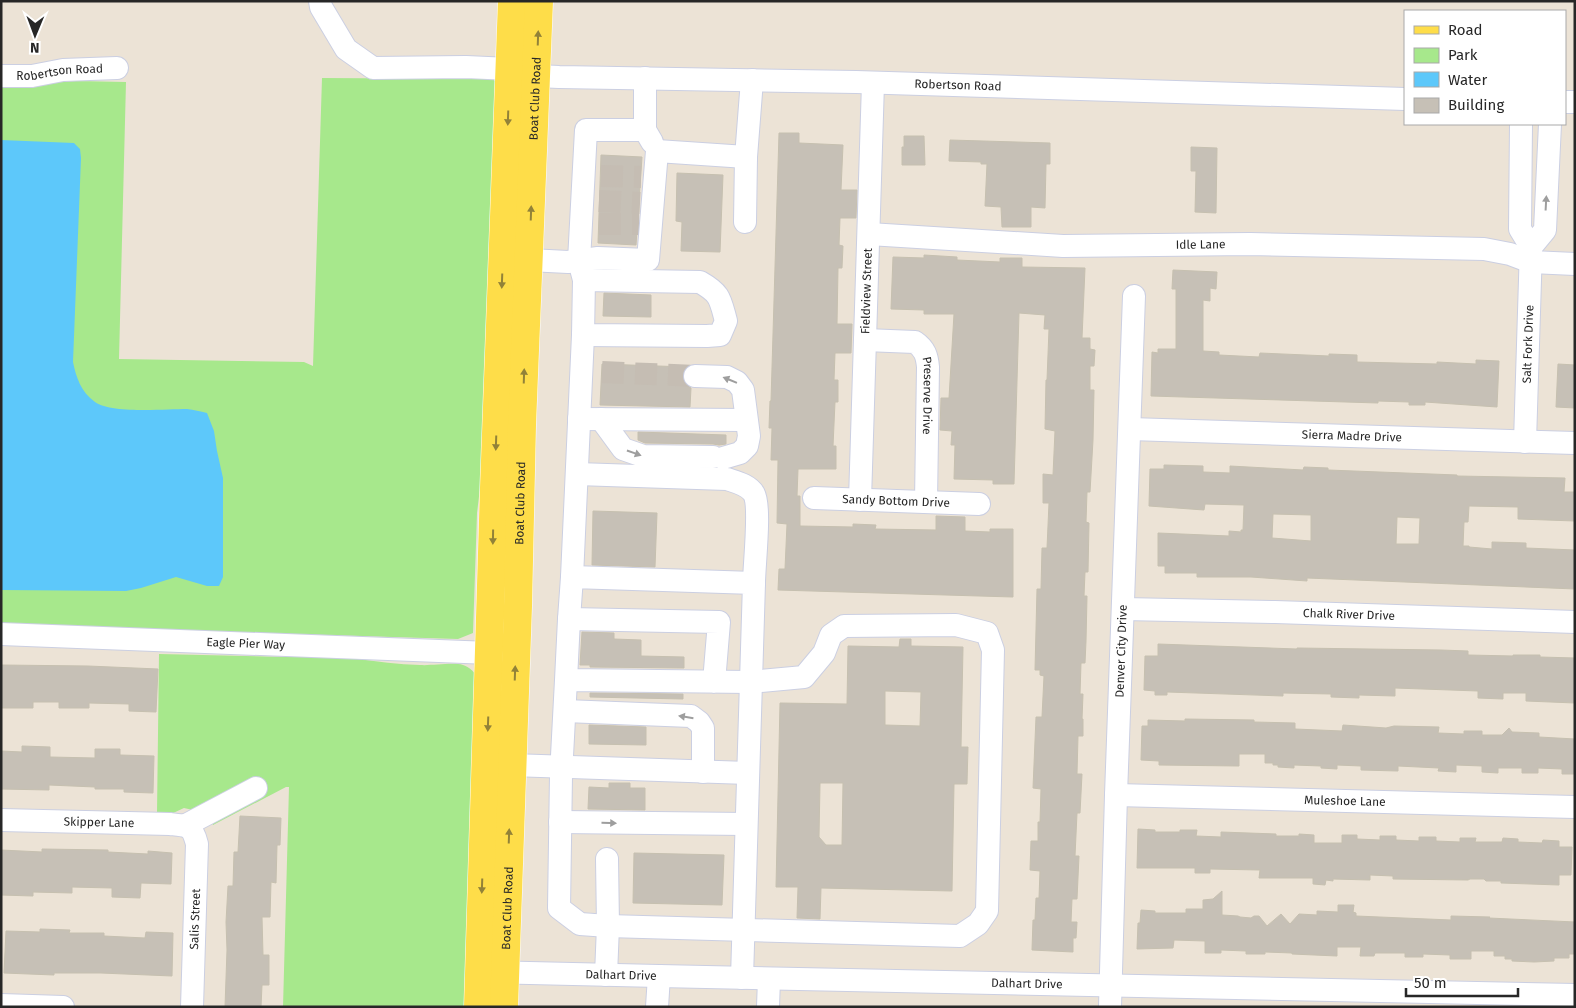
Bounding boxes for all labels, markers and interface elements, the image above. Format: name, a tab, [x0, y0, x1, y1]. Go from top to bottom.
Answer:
north arrow	[10, 10, 60, 60]
legend	[1404, 10, 1566, 125]
text: Road	[1448, 21, 1483, 39]
one-way arrow	[534, 30, 542, 46]
text: N	[30, 39, 40, 56]
text: Park	[1448, 46, 1478, 64]
street label: Boat Club Road	[526, 57, 544, 141]
street label: Robertson Road	[16, 62, 103, 83]
text: Water	[1448, 71, 1487, 89]
street label: Robertson Road	[914, 77, 1002, 94]
text: Building	[1448, 96, 1504, 114]
one-way arrow	[504, 110, 512, 126]
one-way arrow	[1543, 195, 1551, 211]
one-way arrow	[527, 205, 535, 221]
street label: Idle Lane	[1176, 237, 1226, 252]
street label: Fieldview Street	[858, 247, 875, 334]
one-way arrow	[498, 273, 506, 289]
street label: Salt Fork Drive	[1520, 304, 1536, 384]
street label: Preserve Drive	[920, 355, 935, 435]
one-way arrow	[521, 368, 529, 384]
one-way arrow	[722, 376, 737, 384]
street label: Sierra Madre Drive	[1302, 427, 1402, 445]
one-way arrow	[491, 435, 499, 451]
one-way arrow	[627, 450, 642, 457]
street label: Boat Club Road	[512, 461, 528, 545]
street label: Sandy Bottom Drive	[842, 492, 950, 510]
one-way arrow	[489, 529, 497, 545]
street label: Denver City Drive	[1113, 604, 1130, 698]
street label: Chalk River Drive	[1303, 606, 1395, 623]
street label: Eagle Pier Way	[206, 635, 286, 652]
one-way arrow	[511, 665, 519, 681]
one-way arrow	[677, 712, 693, 720]
one-way arrow	[483, 716, 491, 732]
street label: Muleshoe Lane	[1304, 793, 1386, 809]
street label: Skipper Lane	[63, 814, 134, 830]
one-way arrow	[601, 819, 617, 827]
one-way arrow	[505, 828, 513, 844]
street label: Boat Club Road	[499, 866, 516, 950]
one-way arrow	[478, 879, 486, 895]
street label: Salis Street	[187, 888, 203, 950]
scale bar	[1406, 966, 1518, 998]
street label: Dalhart Drive	[585, 967, 657, 983]
text: 50 m	[1414, 974, 1447, 992]
street label: Dalhart Drive	[991, 976, 1063, 991]

